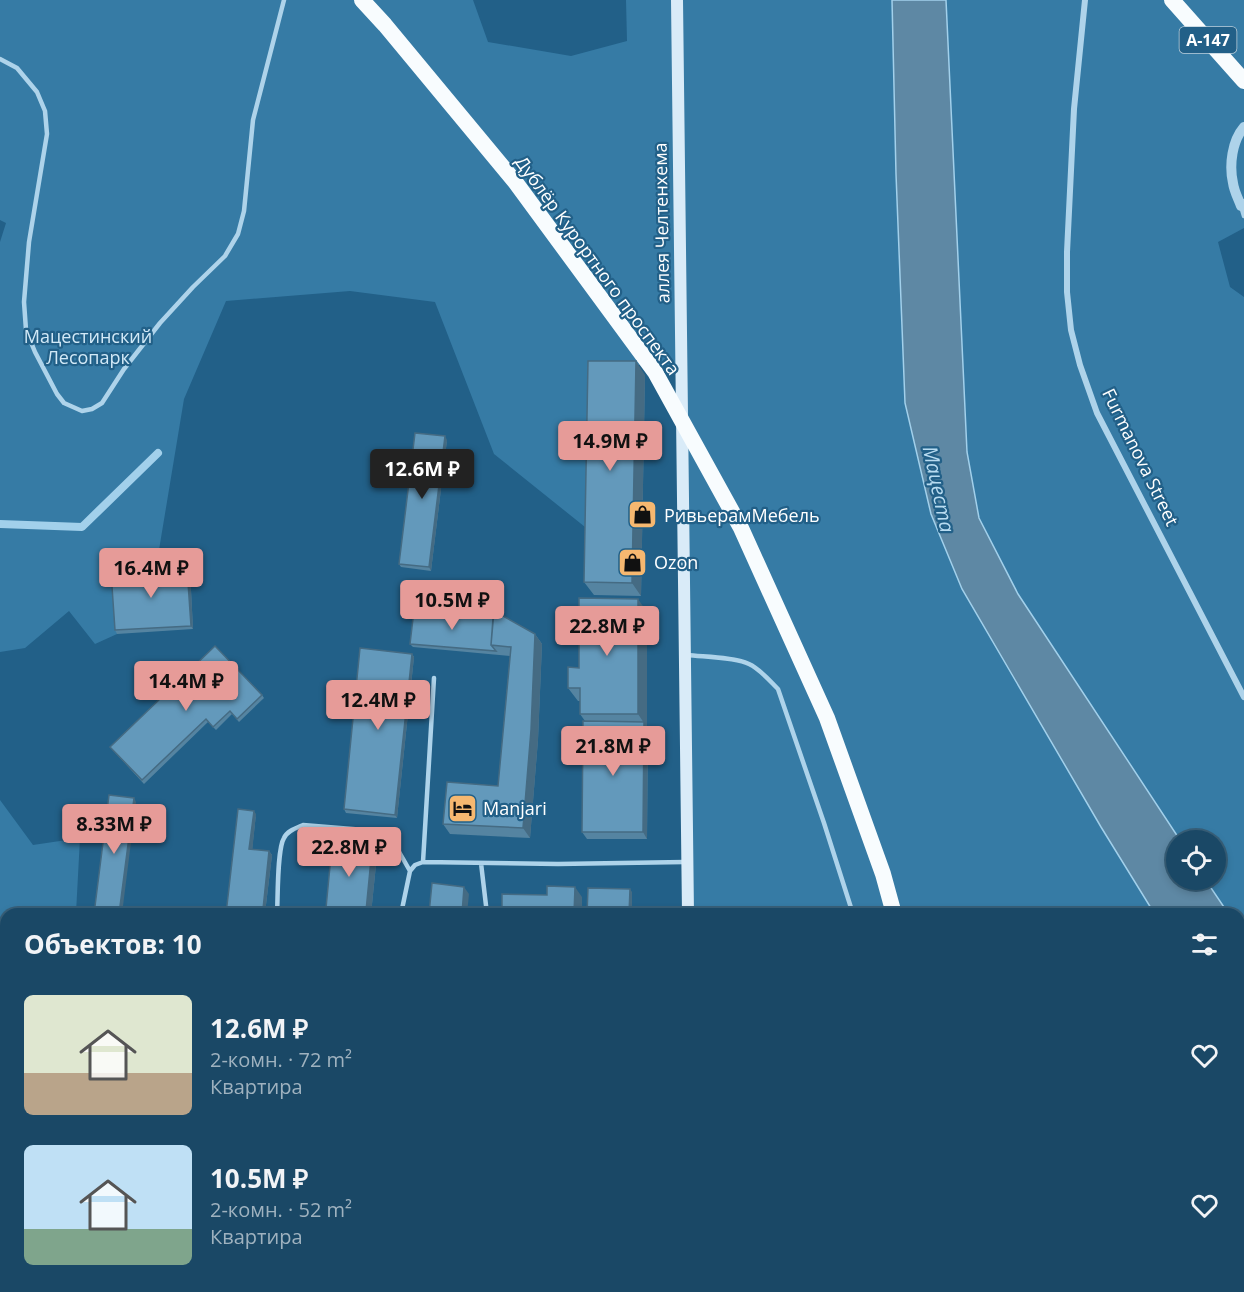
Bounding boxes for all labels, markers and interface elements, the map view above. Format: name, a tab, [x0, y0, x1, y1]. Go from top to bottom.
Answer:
road number: А-147	[1180, 27, 1236, 53]
street label: аллея Челтенхема	[648, 142, 674, 304]
street label: Дублёр Курортного проспекта	[510, 151, 686, 379]
park label: Мацестинский Лесопарк	[24, 324, 152, 369]
street label: Furmanova Street	[1097, 384, 1185, 530]
pin: 14.9M ₽	[555, 421, 665, 472]
text: 14.9M ₽	[572, 427, 648, 454]
water label: Мацеста	[917, 443, 961, 535]
pin: 12.6M ₽	[367, 449, 477, 500]
text: 12.6M ₽	[384, 455, 460, 482]
shop icon: РивьерамМебель	[627, 499, 659, 531]
place label: РивьерамМебель	[664, 503, 820, 527]
shop icon: Ozon	[617, 546, 649, 578]
pin: 16.4M ₽	[96, 548, 206, 599]
place label: Ozon	[654, 550, 698, 574]
text: 16.4M ₽	[113, 554, 189, 581]
pin: 10.5M ₽	[397, 580, 507, 631]
text: 10.5M ₽	[414, 586, 490, 613]
pin: 22.8M ₽	[552, 606, 662, 657]
text: 22.8M ₽	[569, 612, 645, 639]
pin: 14.4M ₽	[131, 661, 241, 712]
text: 14.4M ₽	[148, 667, 224, 694]
pin: 12.4M ₽	[323, 680, 433, 731]
text: 12.4M ₽	[340, 686, 416, 713]
pin: 21.8M ₽	[558, 726, 668, 777]
text: 21.8M ₽	[575, 732, 651, 759]
hotel icon: Manjari	[446, 792, 478, 824]
place label: Manjari	[483, 796, 547, 820]
pin: 8.33M ₽	[59, 804, 169, 855]
text: 8.33M ₽	[76, 810, 152, 837]
pin: 22.8M ₽	[294, 827, 404, 878]
map controls	[1166, 830, 1226, 890]
button: locate	[1166, 830, 1226, 890]
text: 22.8M ₽	[311, 833, 387, 860]
text: Объектов: 10	[24, 926, 202, 962]
icon: filters	[1188, 928, 1221, 961]
text: 12.6M ₽	[210, 1010, 308, 1046]
icon: home	[72, 1019, 144, 1091]
icon: heart	[1188, 1039, 1221, 1072]
text: 2-комн. · 72 m²	[210, 1046, 352, 1073]
text: Квартира	[210, 1073, 303, 1100]
text: 10.5M ₽	[210, 1160, 308, 1196]
icon: home	[72, 1169, 144, 1241]
icon: heart	[1188, 1189, 1221, 1222]
text: 2-комн. · 52 m²	[210, 1196, 352, 1223]
text: Квартира	[210, 1223, 303, 1250]

